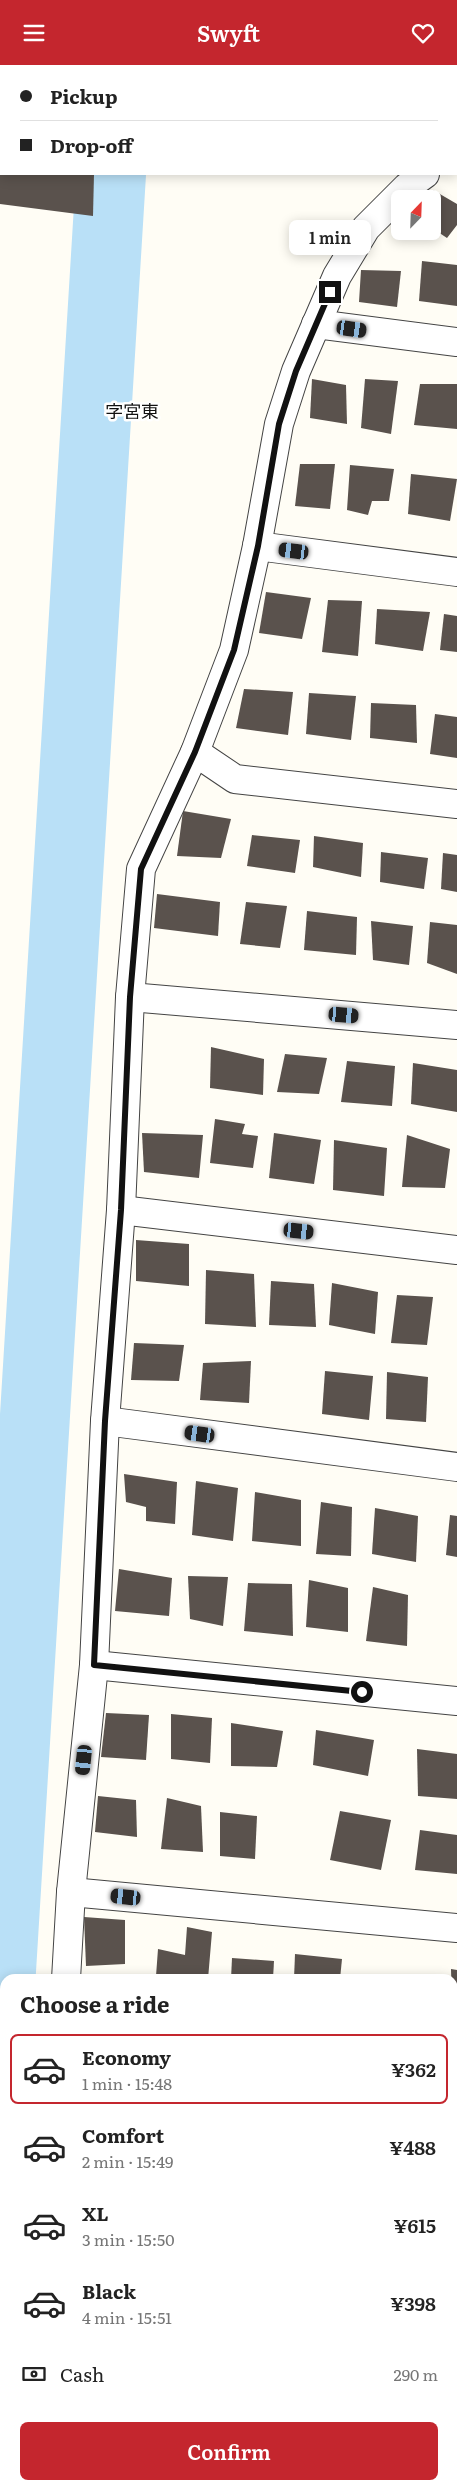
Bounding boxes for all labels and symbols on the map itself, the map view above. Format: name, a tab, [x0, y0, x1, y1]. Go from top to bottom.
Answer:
north arrow	[391, 190, 441, 240]
callout: 1 min	[289, 219, 371, 255]
route end	[319, 281, 341, 303]
car	[336, 319, 367, 339]
district label: 字宮東	[105, 397, 159, 424]
car	[278, 542, 309, 560]
car	[328, 1006, 359, 1024]
car	[283, 1222, 314, 1240]
car	[184, 1424, 215, 1444]
route start	[351, 1681, 373, 1703]
car	[74, 1744, 93, 1776]
car	[110, 1888, 141, 1906]

